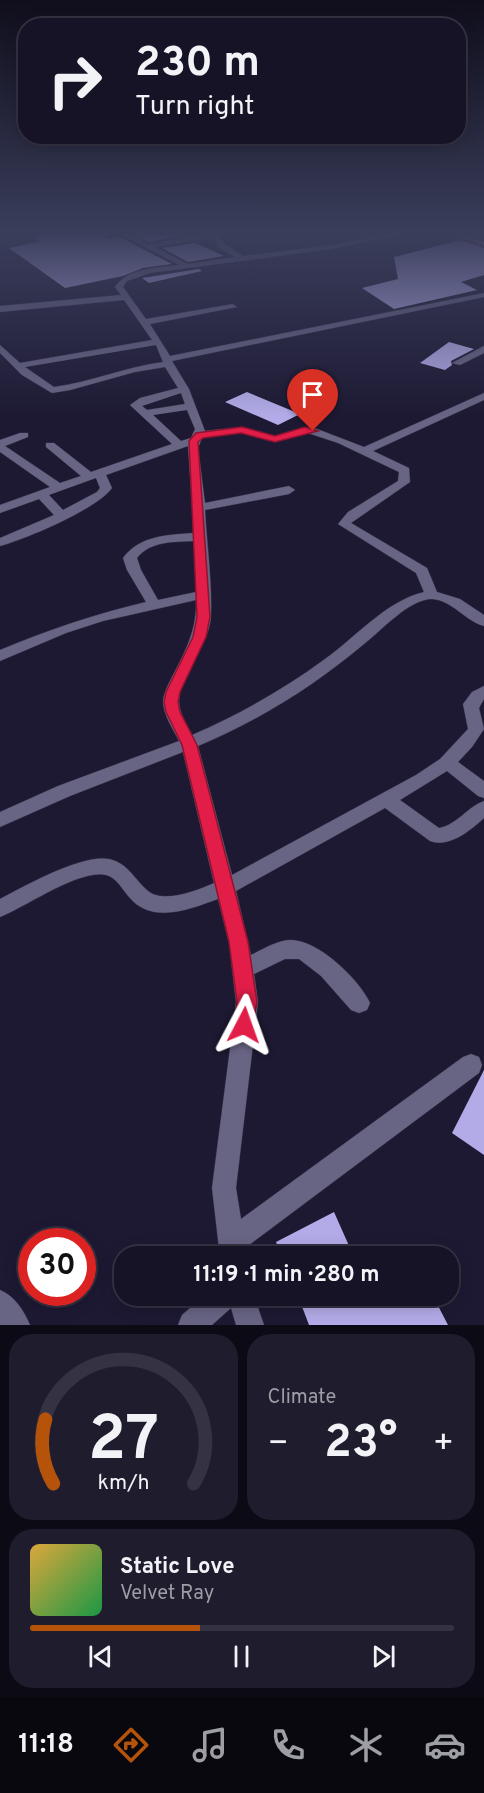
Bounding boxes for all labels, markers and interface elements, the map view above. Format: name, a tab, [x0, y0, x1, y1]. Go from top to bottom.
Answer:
text: 230 m	[135, 38, 260, 91]
icon: right	[36, 42, 114, 120]
text: Turn right	[135, 90, 254, 124]
pin	[287, 369, 338, 431]
icon: arrive	[296, 378, 329, 411]
position arrow	[212, 993, 276, 1057]
speed limit sign: 30	[18, 1228, 96, 1306]
text: 11:19 · 1 min · 280 m	[193, 1262, 380, 1289]
text: Climate	[268, 1385, 336, 1411]
text: 27	[88, 1403, 159, 1482]
text: 23°	[324, 1416, 397, 1473]
text: −	[268, 1424, 289, 1466]
text: +	[433, 1424, 454, 1466]
text: km/h	[97, 1470, 149, 1497]
text: Static Love	[120, 1554, 234, 1581]
text: Velvet Ray	[120, 1581, 214, 1607]
icon: previous	[84, 1640, 117, 1673]
icon: pause	[225, 1640, 258, 1673]
icon: next	[367, 1640, 400, 1673]
icon: directions	[110, 1724, 152, 1766]
icon: music	[189, 1724, 231, 1766]
icon: phone	[267, 1724, 309, 1766]
icon: climate	[345, 1724, 387, 1766]
icon: car	[424, 1724, 466, 1766]
text: 11:18	[18, 1728, 74, 1762]

